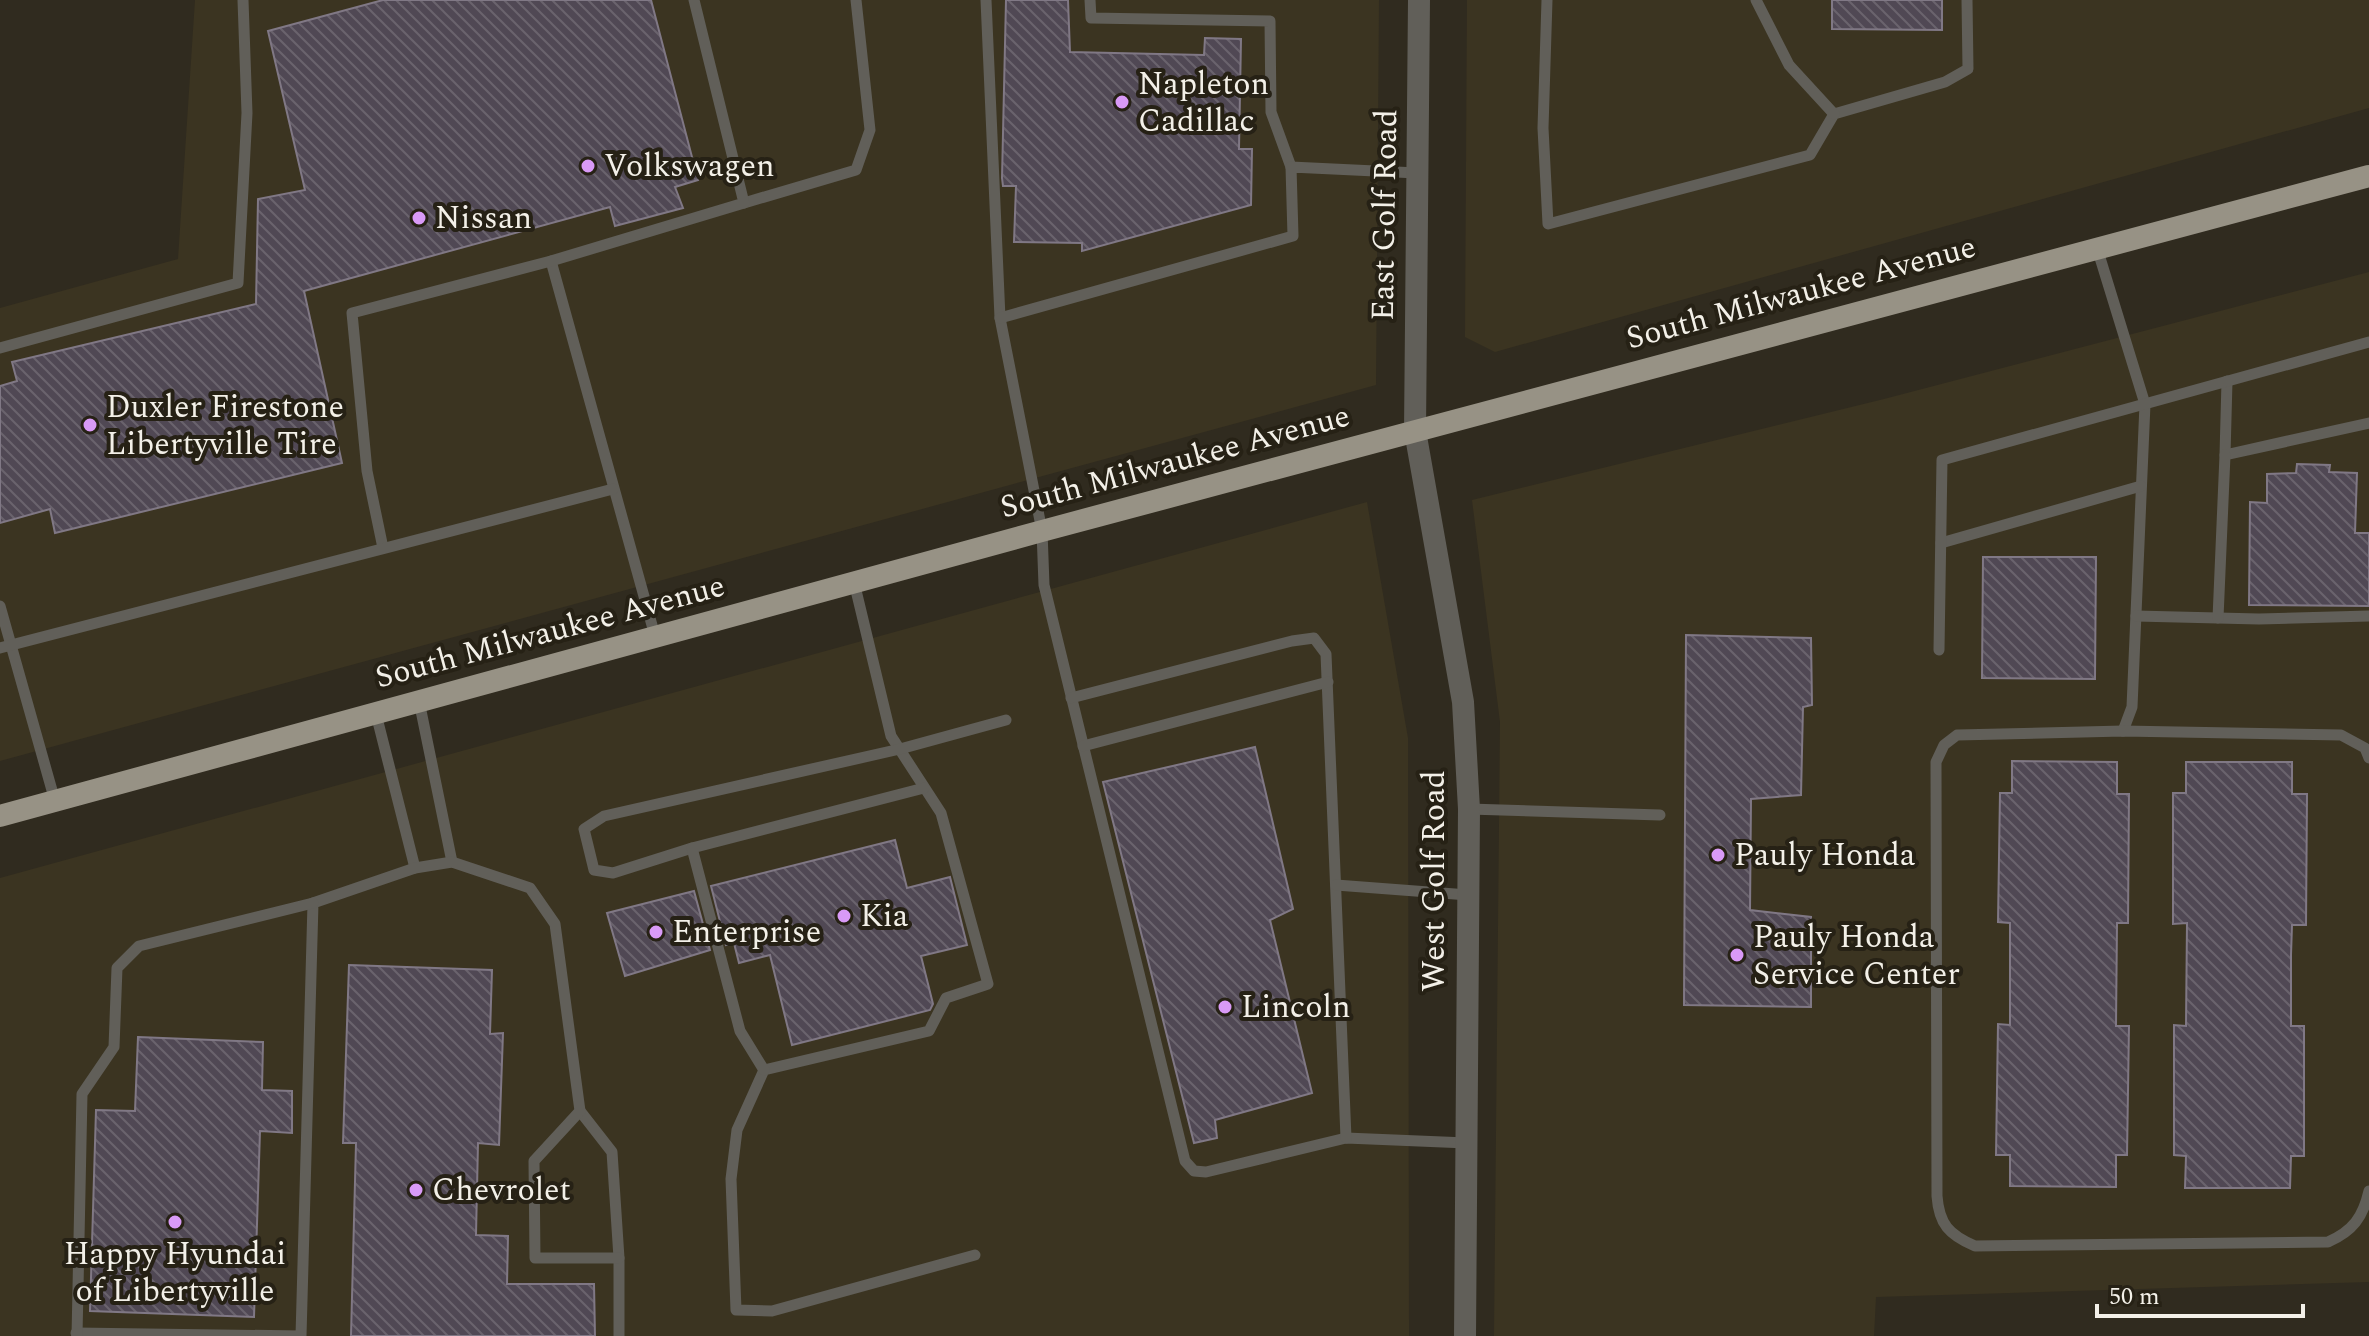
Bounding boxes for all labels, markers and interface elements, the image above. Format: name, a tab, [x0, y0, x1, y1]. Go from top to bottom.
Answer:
place label: Napleton Cadillac	[1138, 60, 1269, 146]
marker: Napleton Cadillac	[1113, 93, 1131, 111]
street label: East Golf Road	[1359, 109, 1411, 321]
place label: Volkswagen	[604, 142, 775, 191]
marker: Volkswagen	[579, 157, 597, 175]
place label: Nissan	[435, 194, 532, 243]
marker: Nissan	[410, 209, 428, 227]
street label: South Milwaukee Avenue	[1621, 223, 1981, 363]
place label: Duxler Firestone Libertyville Tire	[106, 383, 344, 469]
street label: South Milwaukee Avenue	[995, 392, 1355, 532]
marker: Duxler Firestone Libertyville Tire	[81, 416, 99, 434]
street label: South Milwaukee Avenue	[370, 562, 730, 702]
street label: West Golf Road	[1410, 770, 1459, 992]
place label: Pauly Honda	[1734, 831, 1916, 880]
marker: Pauly Honda	[1709, 846, 1727, 864]
place label: Kia	[860, 892, 909, 941]
marker: Kia	[835, 907, 853, 925]
place label: Enterprise	[672, 908, 821, 957]
place label: Pauly Honda Service Center	[1753, 913, 1960, 999]
marker: Enterprise	[647, 923, 665, 941]
marker: Pauly Honda Service Center	[1728, 946, 1746, 964]
place label: Lincoln	[1241, 983, 1351, 1032]
marker: Lincoln	[1216, 998, 1234, 1016]
place label: Chevrolet	[432, 1166, 571, 1215]
marker: Chevrolet	[407, 1181, 425, 1199]
marker: Happy Hyundai of Libertyville	[166, 1213, 184, 1231]
place label: Happy Hyundai of Libertyville	[64, 1230, 286, 1316]
scale bar	[2097, 1268, 2303, 1318]
text: 50 m	[2109, 1279, 2160, 1315]

